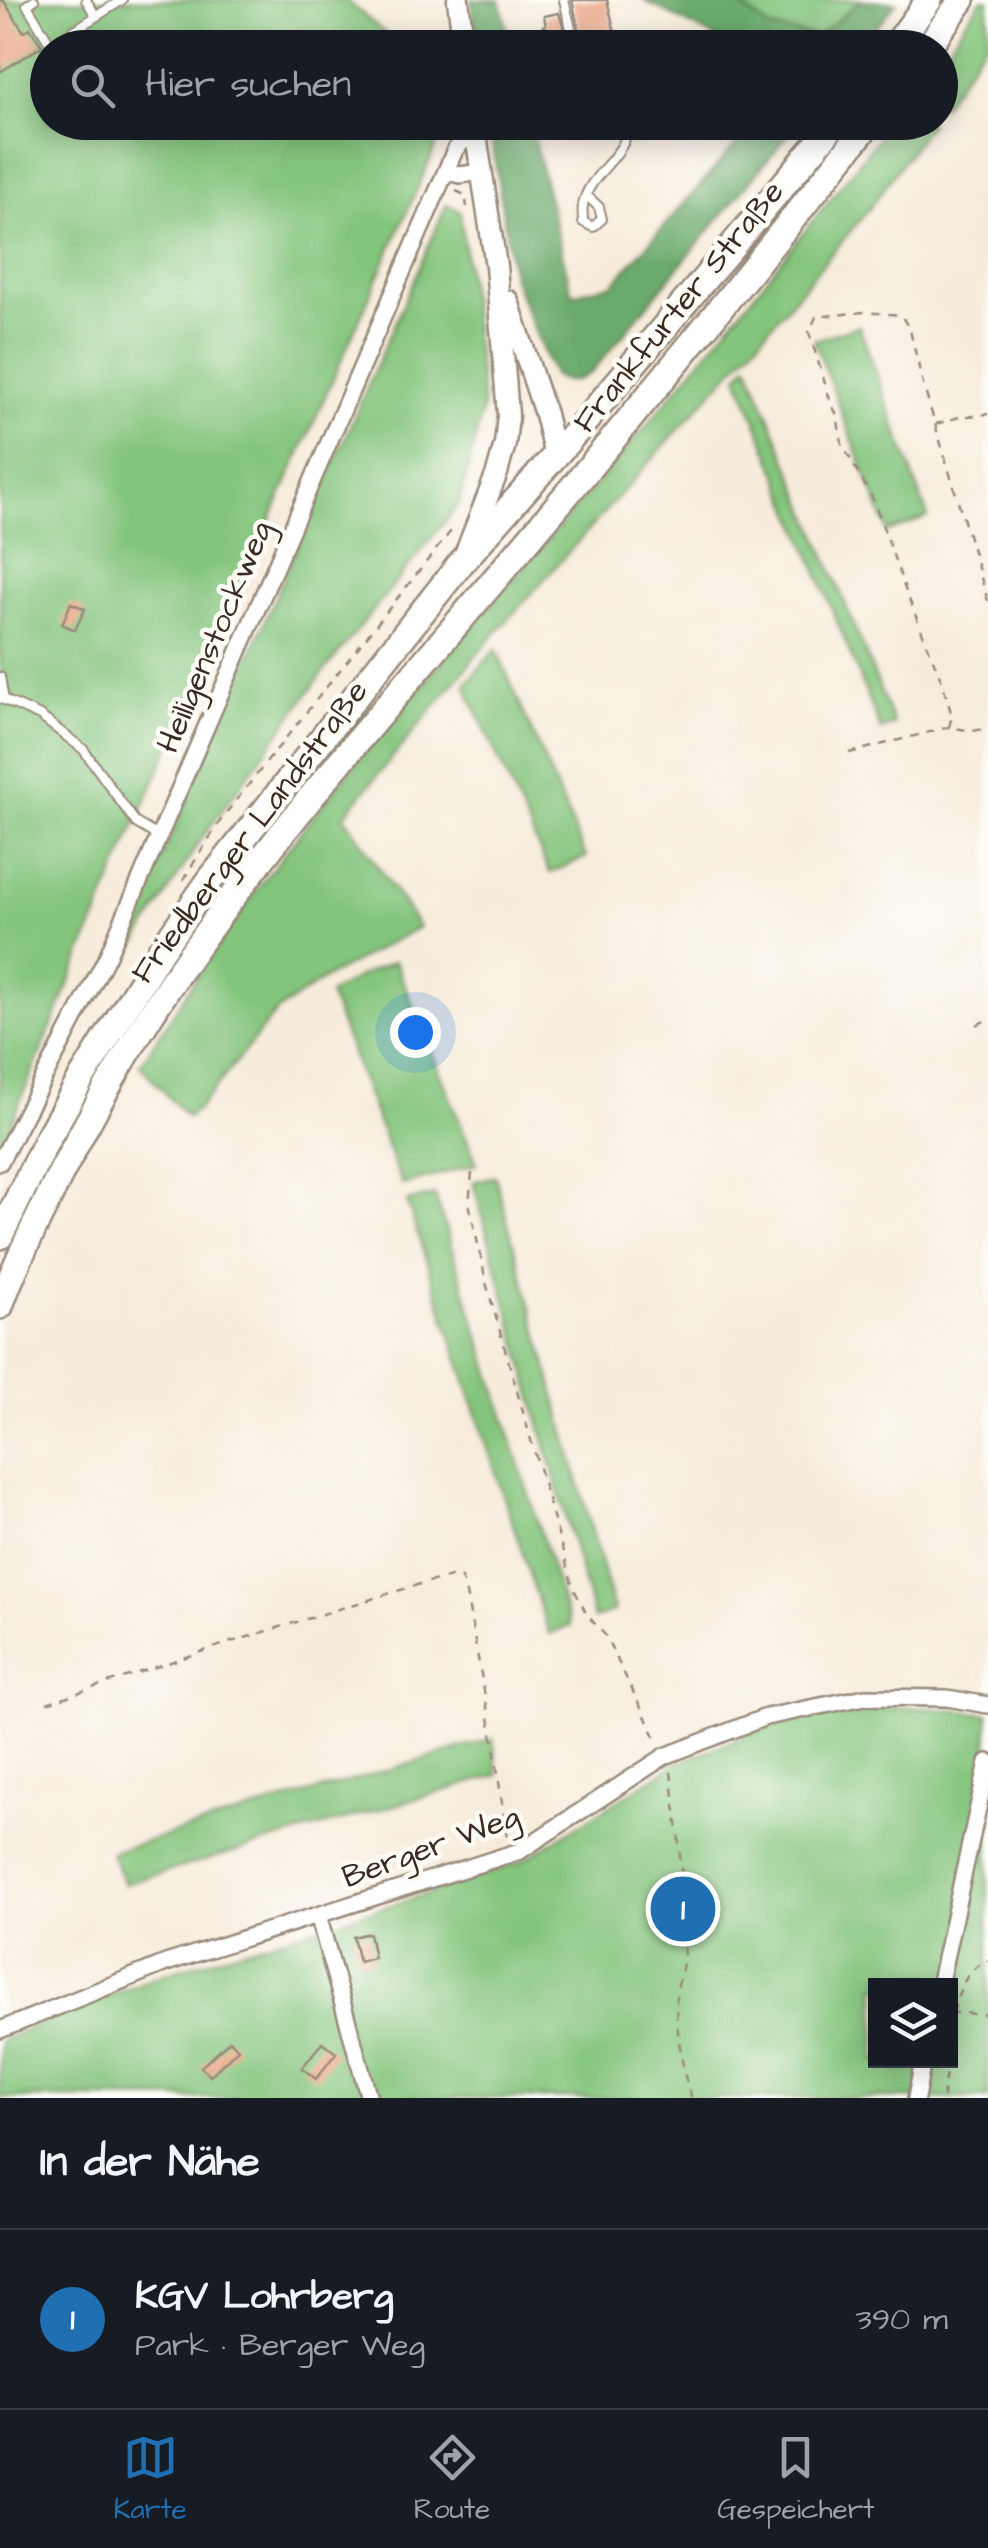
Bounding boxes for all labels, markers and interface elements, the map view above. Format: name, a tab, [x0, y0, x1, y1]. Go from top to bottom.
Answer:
search box	[30, 30, 958, 140]
icon: search	[65, 58, 120, 113]
text: Hier suchen	[145, 59, 351, 111]
street label: Frankfurter Straße	[563, 171, 795, 443]
street label: Heiligenstockweg	[146, 514, 284, 760]
street label: Friedberger Landstraße	[121, 671, 379, 993]
your location	[390, 1007, 441, 1058]
street label: Berger Weg	[336, 1794, 526, 1900]
pin: 1	[650, 1872, 716, 1946]
map controls	[868, 1978, 958, 2068]
button: layers	[868, 1978, 958, 2068]
text: In der Nähe	[40, 2134, 260, 2192]
text: KGV Lohrberg	[135, 2271, 393, 2323]
text: 1	[70, 2297, 75, 2342]
text: 390 m	[856, 2297, 948, 2342]
text: Park · Berger Weg	[135, 2323, 425, 2368]
tab: Karte	[114, 2430, 187, 2529]
tab: Route	[414, 2430, 490, 2529]
tab: Gespeichert	[717, 2430, 874, 2529]

